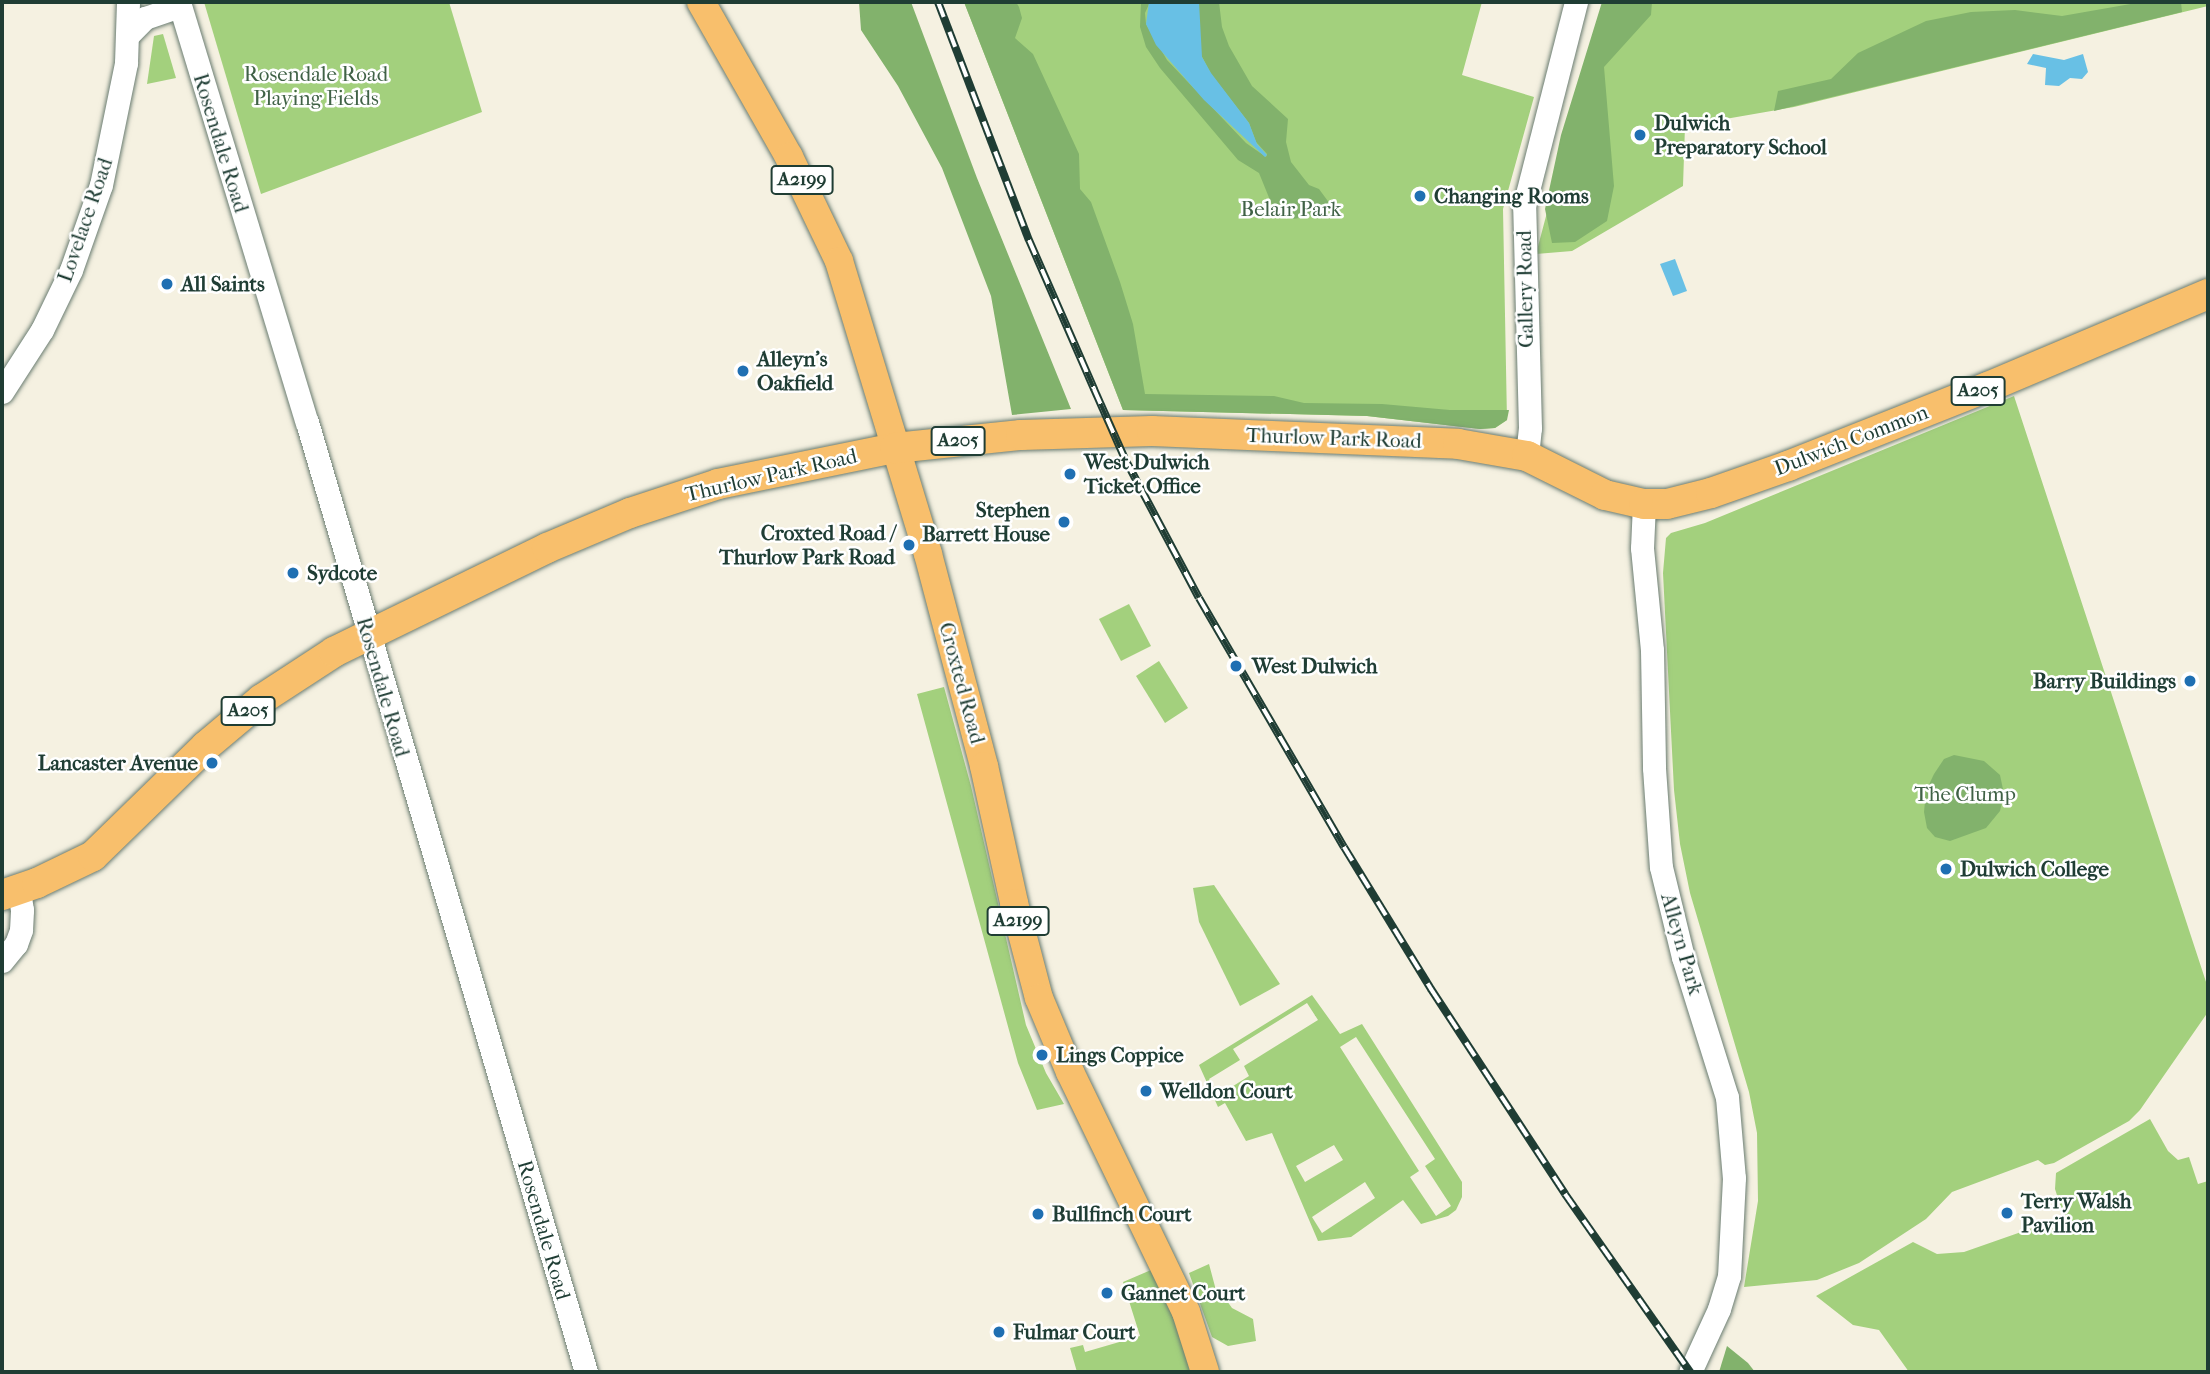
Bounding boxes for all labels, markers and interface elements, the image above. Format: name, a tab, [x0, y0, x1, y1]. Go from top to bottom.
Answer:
park label: Rosendale Road Playing Fields	[244, 61, 388, 111]
street label: Rosendale Road	[188, 70, 254, 216]
place label: Dulwich Preparatory School	[1654, 110, 1827, 160]
marker: Dulwich Preparatory School	[1632, 127, 1648, 143]
street label: Lovelace Road	[52, 155, 118, 285]
road number: A2199	[770, 164, 834, 196]
place label: Changing Rooms	[1434, 183, 1589, 209]
marker: Changing Rooms	[1412, 188, 1428, 204]
park label: Belair Park	[1241, 196, 1341, 222]
street label: Gallery Road	[1511, 230, 1539, 348]
place label: All Saints	[181, 271, 265, 297]
marker: All Saints	[159, 276, 175, 292]
place label: Alleyn's Oakfield	[757, 346, 833, 396]
marker: Alleyn's Oakfield	[735, 363, 751, 379]
road number: A205	[1950, 376, 2006, 406]
street label: Dulwich Common	[1770, 399, 1932, 481]
street label: Thurlow Park Road	[1246, 422, 1422, 454]
road number: A205	[930, 426, 986, 456]
street label: Thurlow Park Road	[683, 443, 859, 507]
place label: West Dulwich Ticket Office	[1084, 449, 1210, 499]
marker: West Dulwich Ticket Office	[1062, 466, 1078, 482]
place label: Stephen Barrett House	[922, 497, 1050, 547]
marker: Stephen Barrett House	[1056, 514, 1072, 530]
place label: Croxted Road / Thurlow Park Road	[719, 520, 895, 570]
marker: Croxted Road / Thurlow Park Road	[901, 537, 917, 553]
place label: Sydcote	[307, 560, 377, 586]
marker: Sydcote	[285, 565, 301, 581]
street label: Rosendale Road	[351, 614, 415, 760]
street label: Croxted Road	[934, 620, 990, 746]
place label: West Dulwich	[1252, 653, 1378, 679]
marker: West Dulwich	[1226, 656, 1246, 676]
place label: Barry Buildings	[2033, 668, 2176, 694]
marker: Barry Buildings	[2182, 673, 2198, 689]
road number: A205	[220, 696, 276, 726]
place label: Lancaster Avenue	[38, 750, 198, 776]
marker: Lancaster Avenue	[204, 755, 220, 771]
park label: The Clump	[1914, 781, 2016, 807]
place label: Dulwich College	[1960, 856, 2109, 882]
marker: Dulwich College	[1938, 861, 1954, 877]
street label: Alleyn Park	[1655, 890, 1709, 998]
road number: A2199	[986, 906, 1050, 937]
place label: Lings Coppice	[1056, 1042, 1184, 1068]
marker: Lings Coppice	[1034, 1047, 1050, 1063]
place label: Welldon Court	[1160, 1078, 1293, 1104]
marker: Welldon Court	[1138, 1083, 1154, 1099]
street label: Rosendale Road	[512, 1157, 576, 1303]
place label: Terry Walsh Pavilion	[2021, 1188, 2131, 1238]
place label: Bullfinch Court	[1052, 1201, 1191, 1227]
marker: Terry Walsh Pavilion	[1999, 1205, 2015, 1221]
marker: Bullfinch Court	[1030, 1206, 1046, 1222]
place label: Gannet Court	[1121, 1280, 1245, 1306]
marker: Gannet Court	[1099, 1285, 1115, 1301]
place label: Fulmar Court	[1013, 1319, 1136, 1345]
marker: Fulmar Court	[991, 1324, 1007, 1340]

